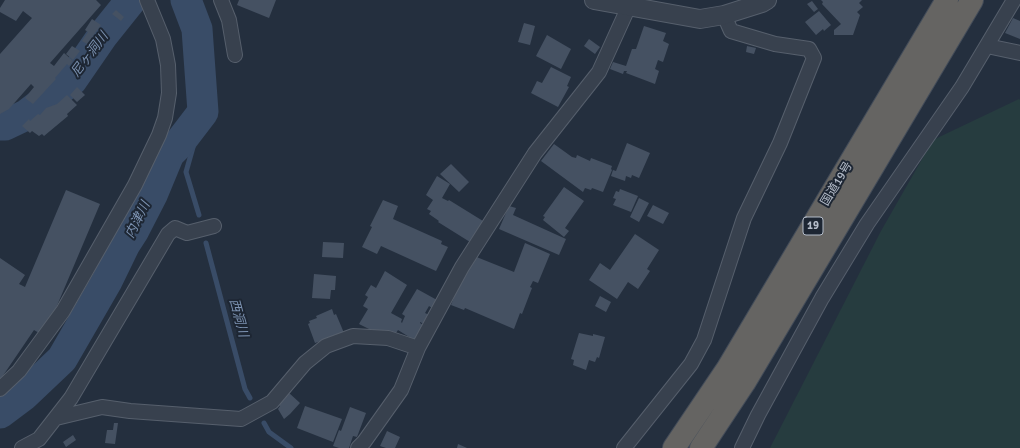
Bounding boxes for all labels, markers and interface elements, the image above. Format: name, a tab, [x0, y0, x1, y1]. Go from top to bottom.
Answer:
water label: 尼ヶ洞川	[68, 30, 112, 80]
street label: 国道19号	[818, 159, 856, 209]
water label: 内津川	[122, 199, 154, 241]
road number: 19	[803, 217, 823, 235]
water label: 西洞川	[225, 297, 251, 339]

